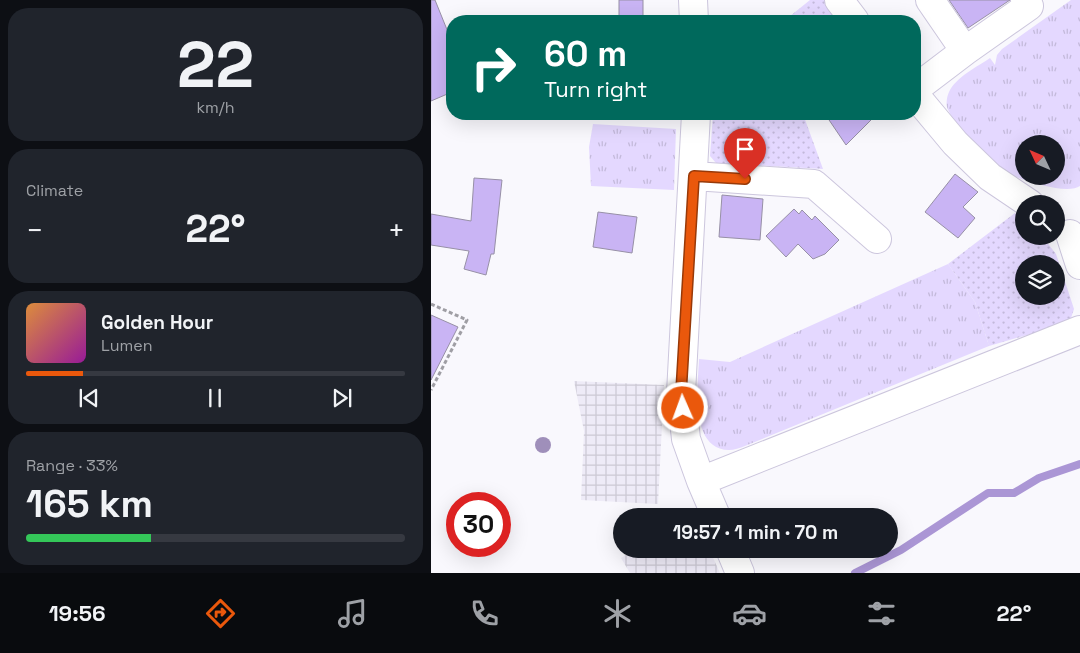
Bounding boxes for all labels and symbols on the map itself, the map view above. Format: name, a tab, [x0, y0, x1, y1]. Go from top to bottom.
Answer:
pin	[724, 128, 766, 179]
north arrow	[1015, 135, 1065, 185]
position arrow	[656, 381, 708, 433]
speed limit sign: 30	[446, 492, 511, 557]

